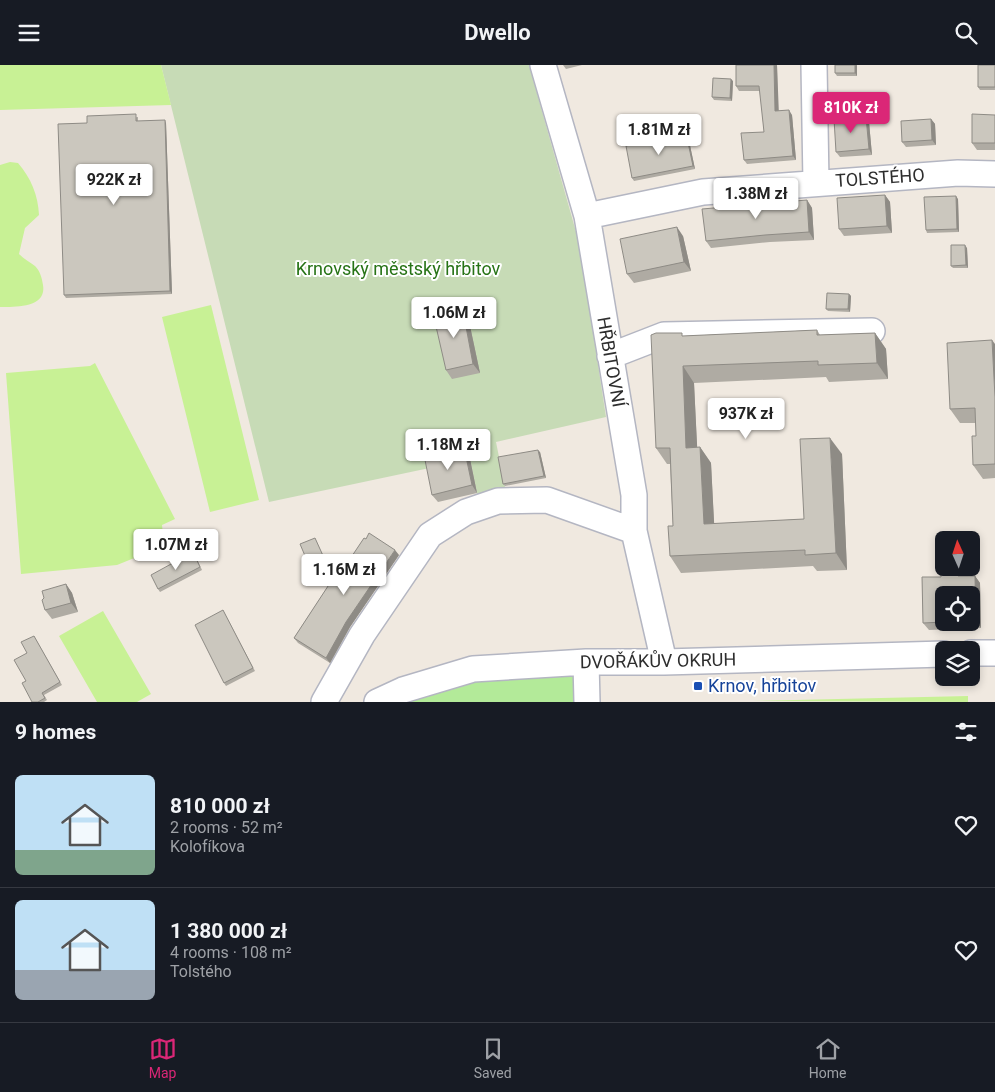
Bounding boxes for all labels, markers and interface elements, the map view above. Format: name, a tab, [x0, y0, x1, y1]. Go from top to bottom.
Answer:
icon: menu	[15, 19, 43, 47]
icon: search	[952, 19, 980, 47]
text: Dwello	[464, 20, 531, 45]
pin: 810K zł	[805, 92, 897, 134]
text: 810K zł	[824, 98, 878, 117]
pin: 1.81M zł	[607, 113, 711, 156]
text: 1.81M zł	[627, 120, 691, 139]
pin: 922K zł	[68, 163, 160, 206]
street label: TOLSTÉHO	[835, 164, 925, 191]
text: 922K zł	[87, 170, 141, 189]
pin: 1.38M zł	[704, 177, 808, 220]
text: 1.38M zł	[724, 184, 788, 203]
park label: Krnovský městský hřbitov	[296, 258, 501, 279]
pin: 1.06M zł	[402, 297, 506, 339]
text: 1.06M zł	[422, 303, 486, 322]
street label: HŘBITOVNÍ	[593, 315, 630, 410]
pin: 937K zł	[700, 397, 792, 440]
text: 937K zł	[719, 404, 773, 423]
pin: 1.18M zł	[396, 429, 500, 471]
text: 1.18M zł	[416, 435, 480, 454]
pin: 1.07M zł	[124, 529, 228, 571]
north arrow	[935, 531, 980, 576]
map controls	[935, 531, 980, 686]
text: 1.07M zł	[144, 535, 208, 554]
pin: 1.16M zł	[292, 553, 396, 596]
text: 1.16M zł	[312, 560, 376, 579]
button: locate	[935, 586, 980, 631]
button: layers	[935, 641, 980, 686]
street label: DVOŘÁKŮV OKRUH	[580, 648, 736, 672]
place label: Krnov, hřbitov	[708, 675, 817, 696]
marker: Krnov, hřbitov	[692, 680, 704, 692]
icon: filters	[952, 718, 980, 746]
text: 9 homes	[15, 720, 96, 744]
text: 810 000 zł	[170, 794, 270, 818]
icon: home	[55, 795, 115, 855]
icon: heart	[952, 811, 980, 839]
text: 2 rooms · 52 m²	[170, 818, 283, 837]
text: Kolofíkova	[170, 837, 245, 856]
text: 1 380 000 zł	[170, 919, 287, 943]
icon: home	[55, 920, 115, 980]
icon: heart	[952, 936, 980, 964]
text: 4 rooms · 108 m²	[170, 943, 292, 962]
text: Tolstého	[170, 962, 232, 981]
tab: Map	[149, 1035, 177, 1081]
tab: Saved	[474, 1035, 512, 1081]
tab: Home	[809, 1035, 846, 1081]

